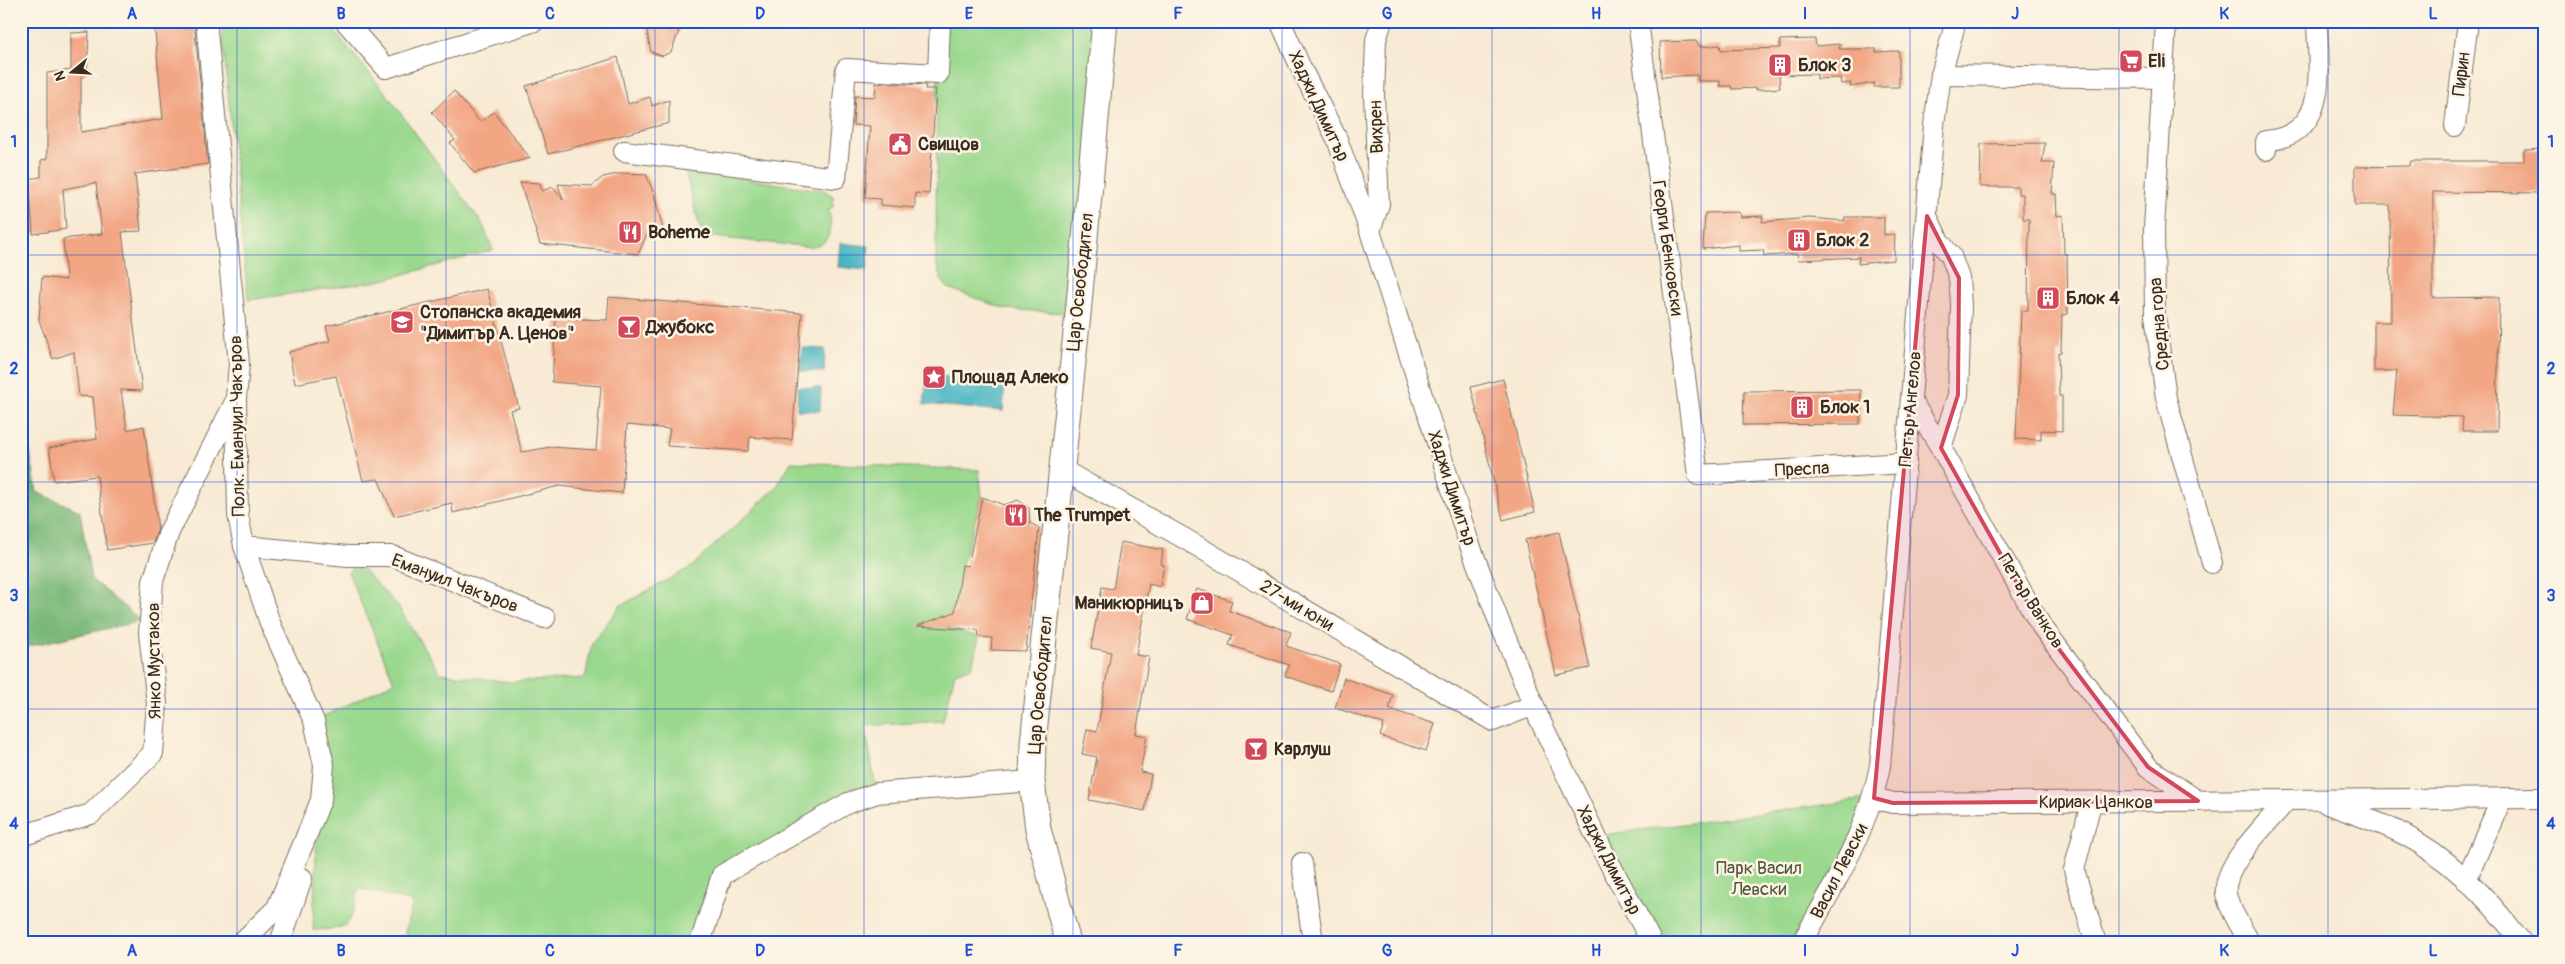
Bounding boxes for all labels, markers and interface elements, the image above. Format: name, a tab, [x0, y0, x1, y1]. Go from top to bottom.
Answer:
text: A	[127, 4, 138, 24]
text: B	[336, 4, 346, 24]
text: C	[545, 4, 555, 24]
text: D	[755, 4, 765, 24]
text: E	[965, 4, 974, 24]
text: F	[1173, 4, 1183, 24]
text: G	[1382, 4, 1393, 24]
text: H	[1591, 4, 1601, 24]
text: I	[1803, 4, 1807, 24]
text: J	[2011, 4, 2019, 24]
text: K	[2219, 4, 2229, 24]
text: L	[2428, 4, 2438, 24]
street label: Хаджи Димитър	[1283, 47, 1354, 165]
north arrow	[48, 48, 98, 98]
supermarket icon: Eli	[2118, 48, 2144, 74]
place label: Eli	[2148, 50, 2165, 73]
street label: Пирин	[2447, 51, 2476, 97]
building icon: Блок 3	[1767, 52, 1793, 78]
place label: Блок 3	[1798, 54, 1851, 77]
text: N	[51, 69, 70, 83]
street label: Вихрен	[1364, 100, 1389, 154]
public building icon: Свищов	[887, 131, 913, 157]
text: 1	[11, 132, 17, 152]
text: 1	[2548, 132, 2554, 152]
place label: Свищов	[918, 133, 979, 156]
street label: Георги Бенковски	[1647, 179, 1688, 317]
street label: Цар Освободител	[1062, 212, 1099, 352]
restaurant icon: Boheme	[617, 219, 643, 245]
place label: Boheme	[648, 221, 711, 244]
building icon: Блок 2	[1786, 227, 1812, 253]
place label: Блок 2	[1816, 229, 1869, 252]
street label: Средна гора	[2144, 277, 2175, 371]
building icon: Блок 4	[2035, 285, 2061, 311]
place label: Блок 4	[2066, 287, 2120, 310]
place label: Стопанска академия "Димитър А. Ценов"	[420, 301, 581, 345]
school or university icon: Стопанска академия "Димитър А. Ценов"	[389, 309, 415, 335]
bar icon: Джубокс	[616, 314, 642, 340]
place label: Джубокс	[645, 316, 714, 339]
street label: Полк. Емануил Чакъров	[224, 335, 251, 517]
street label: Петър Ангелов	[1894, 350, 1927, 468]
text: 2	[10, 359, 19, 379]
text: 2	[2547, 359, 2556, 379]
place icon: Площад Алеко	[921, 364, 947, 390]
place label: Площад Алеко	[952, 366, 1069, 389]
building icon: Блок 1	[1789, 394, 1815, 420]
place label: Блок 1	[1820, 396, 1870, 419]
street label: Хаджи Димитър	[1422, 428, 1481, 549]
street label: Преспа	[1774, 457, 1830, 482]
restaurant icon: The Trumpet	[1003, 502, 1029, 528]
place label: The Trumpet	[1033, 504, 1131, 527]
street label: Емануил Чакъров	[388, 549, 522, 618]
street label: Петър Ванков	[1992, 550, 2069, 653]
street label: 27-ми юни	[1256, 574, 1338, 636]
text: 3	[10, 586, 19, 606]
text: 3	[2547, 586, 2556, 606]
shop icon: Маникюрницъ	[1189, 590, 1215, 616]
place label: Маникюрницъ	[1074, 592, 1184, 615]
street label: Янко Мустаков	[142, 602, 167, 720]
street label: Цар Освободител	[1023, 615, 1058, 755]
bar icon: Карлуш	[1243, 736, 1269, 762]
place label: Карлуш	[1274, 738, 1331, 761]
street label: Кириак Цанков	[2039, 791, 2153, 814]
street label: Хаджи Димитър	[1571, 802, 1646, 919]
text: 4	[9, 814, 19, 834]
text: 4	[2546, 814, 2556, 834]
street label: Васил Левски	[1806, 820, 1873, 923]
park label: Парк Васил Левски	[1716, 857, 1802, 901]
text: A	[127, 941, 138, 961]
text: B	[336, 941, 346, 961]
text: C	[545, 941, 555, 961]
text: D	[755, 941, 765, 961]
text: E	[965, 941, 974, 961]
text: F	[1173, 941, 1183, 961]
text: G	[1382, 941, 1393, 961]
text: H	[1591, 941, 1601, 961]
text: I	[1803, 941, 1807, 961]
text: J	[2011, 941, 2019, 961]
text: K	[2219, 941, 2229, 961]
text: L	[2428, 941, 2438, 961]

